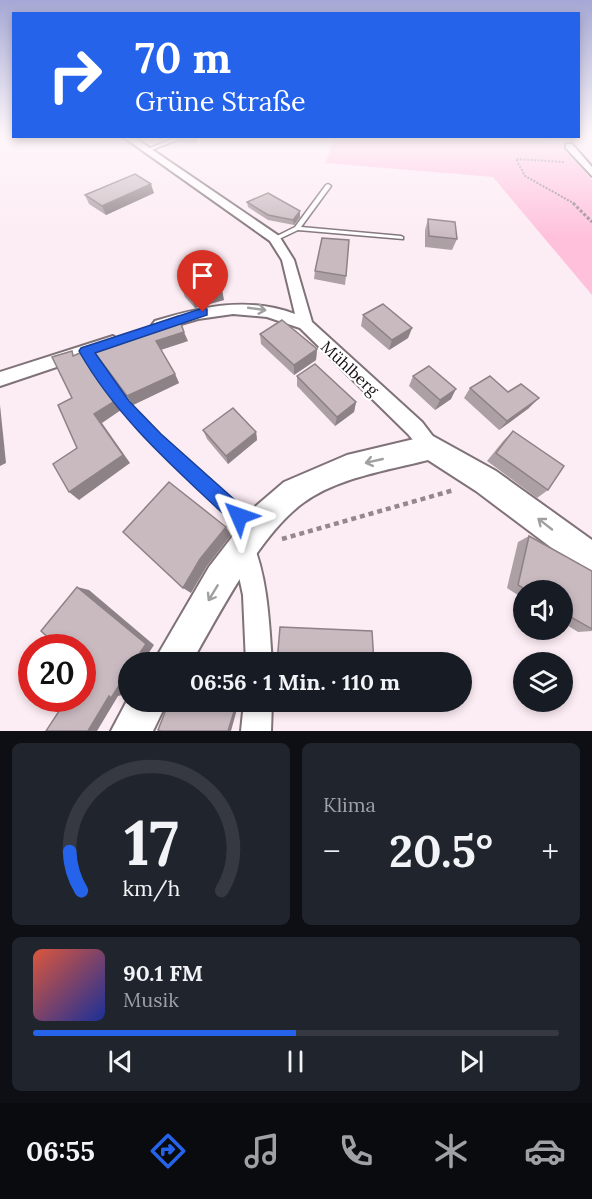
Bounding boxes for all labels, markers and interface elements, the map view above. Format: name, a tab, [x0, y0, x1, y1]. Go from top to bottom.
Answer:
text: 70 m	[135, 31, 231, 85]
icon: right	[36, 36, 114, 114]
text: Grüne Straße	[135, 84, 306, 118]
pin	[177, 250, 228, 312]
icon: arrive	[186, 259, 219, 292]
one-way arrow	[247, 304, 267, 315]
street label: Mühlberg	[317, 336, 384, 401]
one-way arrow	[365, 456, 384, 468]
position arrow	[207, 484, 271, 548]
one-way arrow	[537, 518, 553, 531]
map controls	[513, 580, 573, 712]
button: sound	[513, 580, 573, 640]
one-way arrow	[207, 584, 219, 601]
speed limit sign: 20	[18, 634, 96, 712]
button: layers	[513, 652, 573, 712]
text: 06:56 · 1 Min. · 110 m	[190, 668, 400, 696]
text: Klima	[323, 792, 376, 817]
text: 17	[124, 802, 178, 882]
text: 20.5°	[389, 822, 493, 879]
text: −	[323, 830, 341, 872]
text: +	[541, 830, 559, 872]
text: km/h	[122, 874, 180, 902]
text: 90.1 FM	[123, 959, 203, 987]
text: Musik	[123, 987, 179, 1012]
icon: previous	[104, 1045, 137, 1078]
icon: pause	[279, 1045, 312, 1078]
icon: next	[455, 1045, 488, 1078]
icon: directions	[147, 1130, 189, 1172]
icon: music	[241, 1130, 283, 1172]
icon: phone	[335, 1130, 377, 1172]
icon: climate	[430, 1130, 472, 1172]
icon: car	[524, 1130, 566, 1172]
text: 06:55	[26, 1134, 95, 1168]

